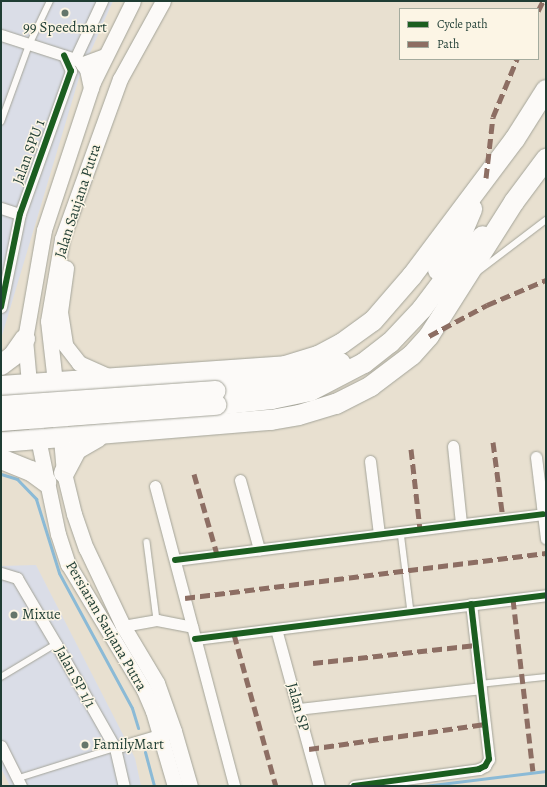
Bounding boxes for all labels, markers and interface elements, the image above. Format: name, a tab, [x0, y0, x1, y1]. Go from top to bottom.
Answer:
marker: 99 Speedmart	[60, 8, 70, 18]
legend	[399, 8, 539, 60]
text: Cycle path	[437, 16, 488, 32]
place label: 99 Speedmart	[23, 19, 107, 37]
text: Path	[437, 36, 459, 52]
street label: Jalan SPU 1	[9, 117, 49, 187]
street label: Jalan Saujana Putra	[51, 142, 105, 260]
street label: Persiaran Saujana Putra	[62, 558, 150, 694]
place label: Mixue	[22, 606, 61, 624]
marker: Mixue	[9, 610, 19, 620]
street label: Jalan SP 1/1	[51, 643, 99, 711]
street label: Jalan SP	[283, 681, 313, 733]
place label: FamilyMart	[93, 736, 164, 754]
marker: FamilyMart	[80, 740, 90, 750]

